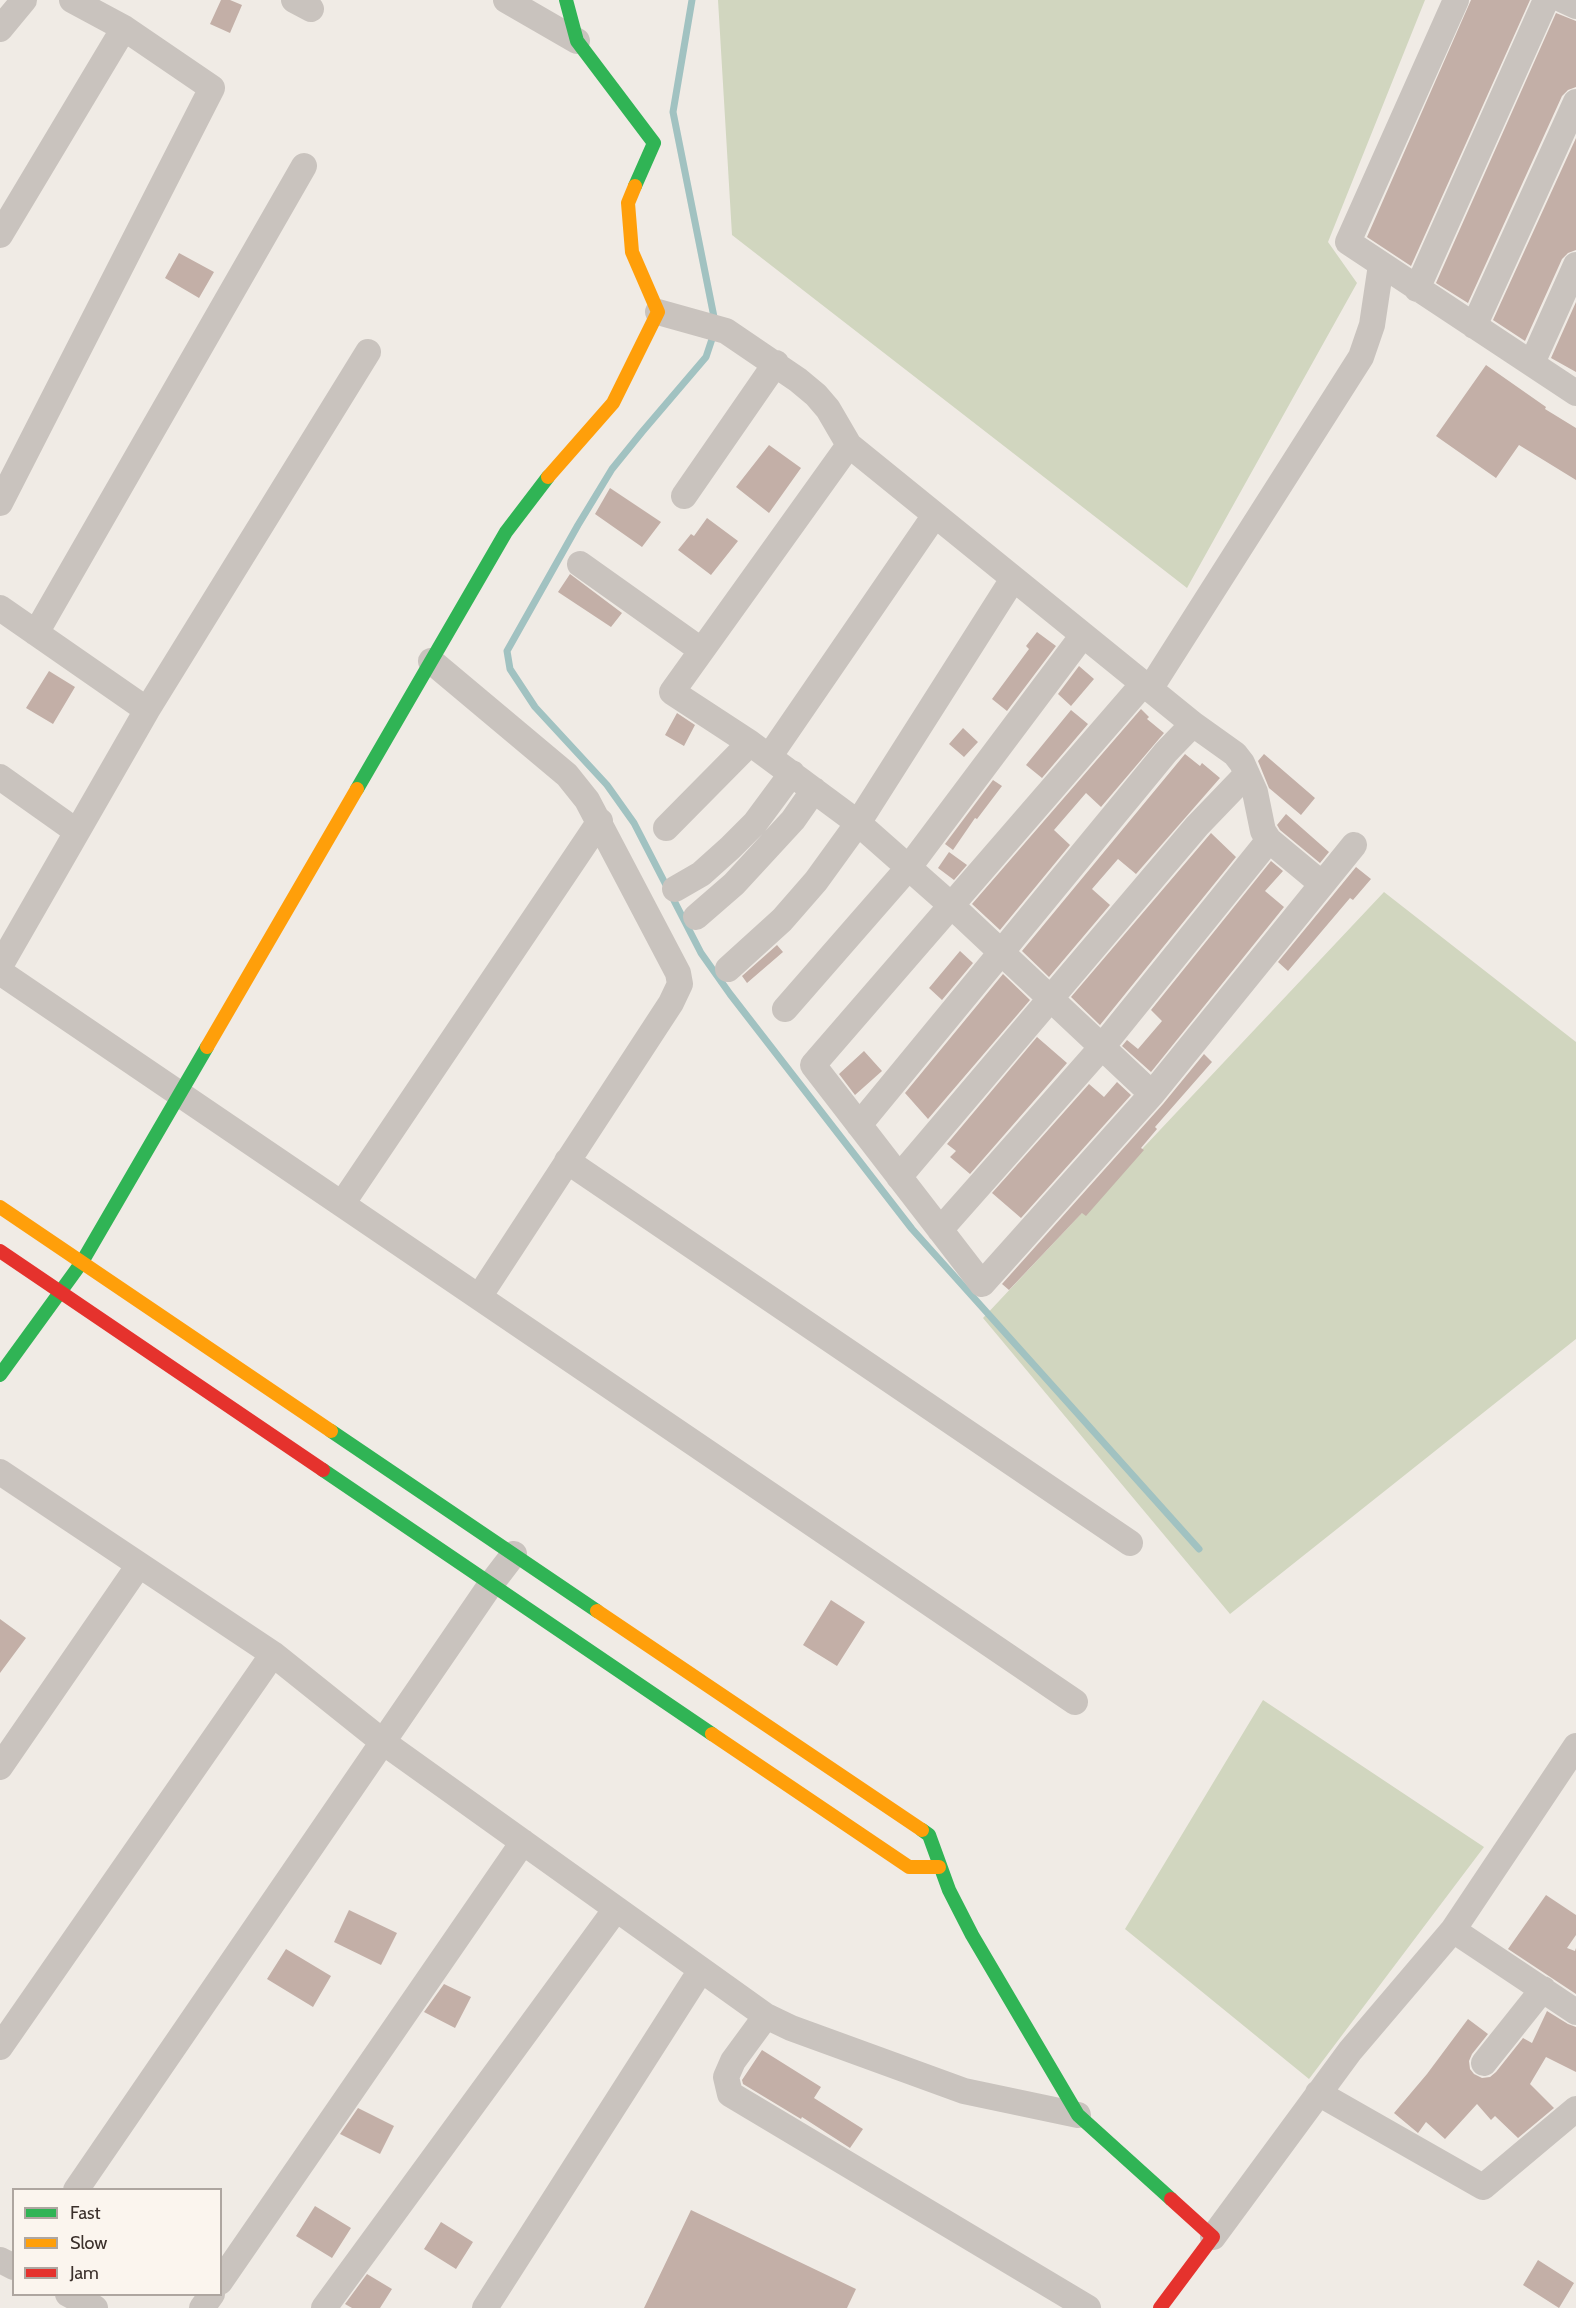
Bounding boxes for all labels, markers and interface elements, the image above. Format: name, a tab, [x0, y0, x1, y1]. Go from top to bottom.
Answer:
legend	[12, 2188, 222, 2296]
text: Fast	[70, 2202, 101, 2224]
text: Slow	[70, 2232, 107, 2254]
text: Jam	[70, 2262, 99, 2284]

